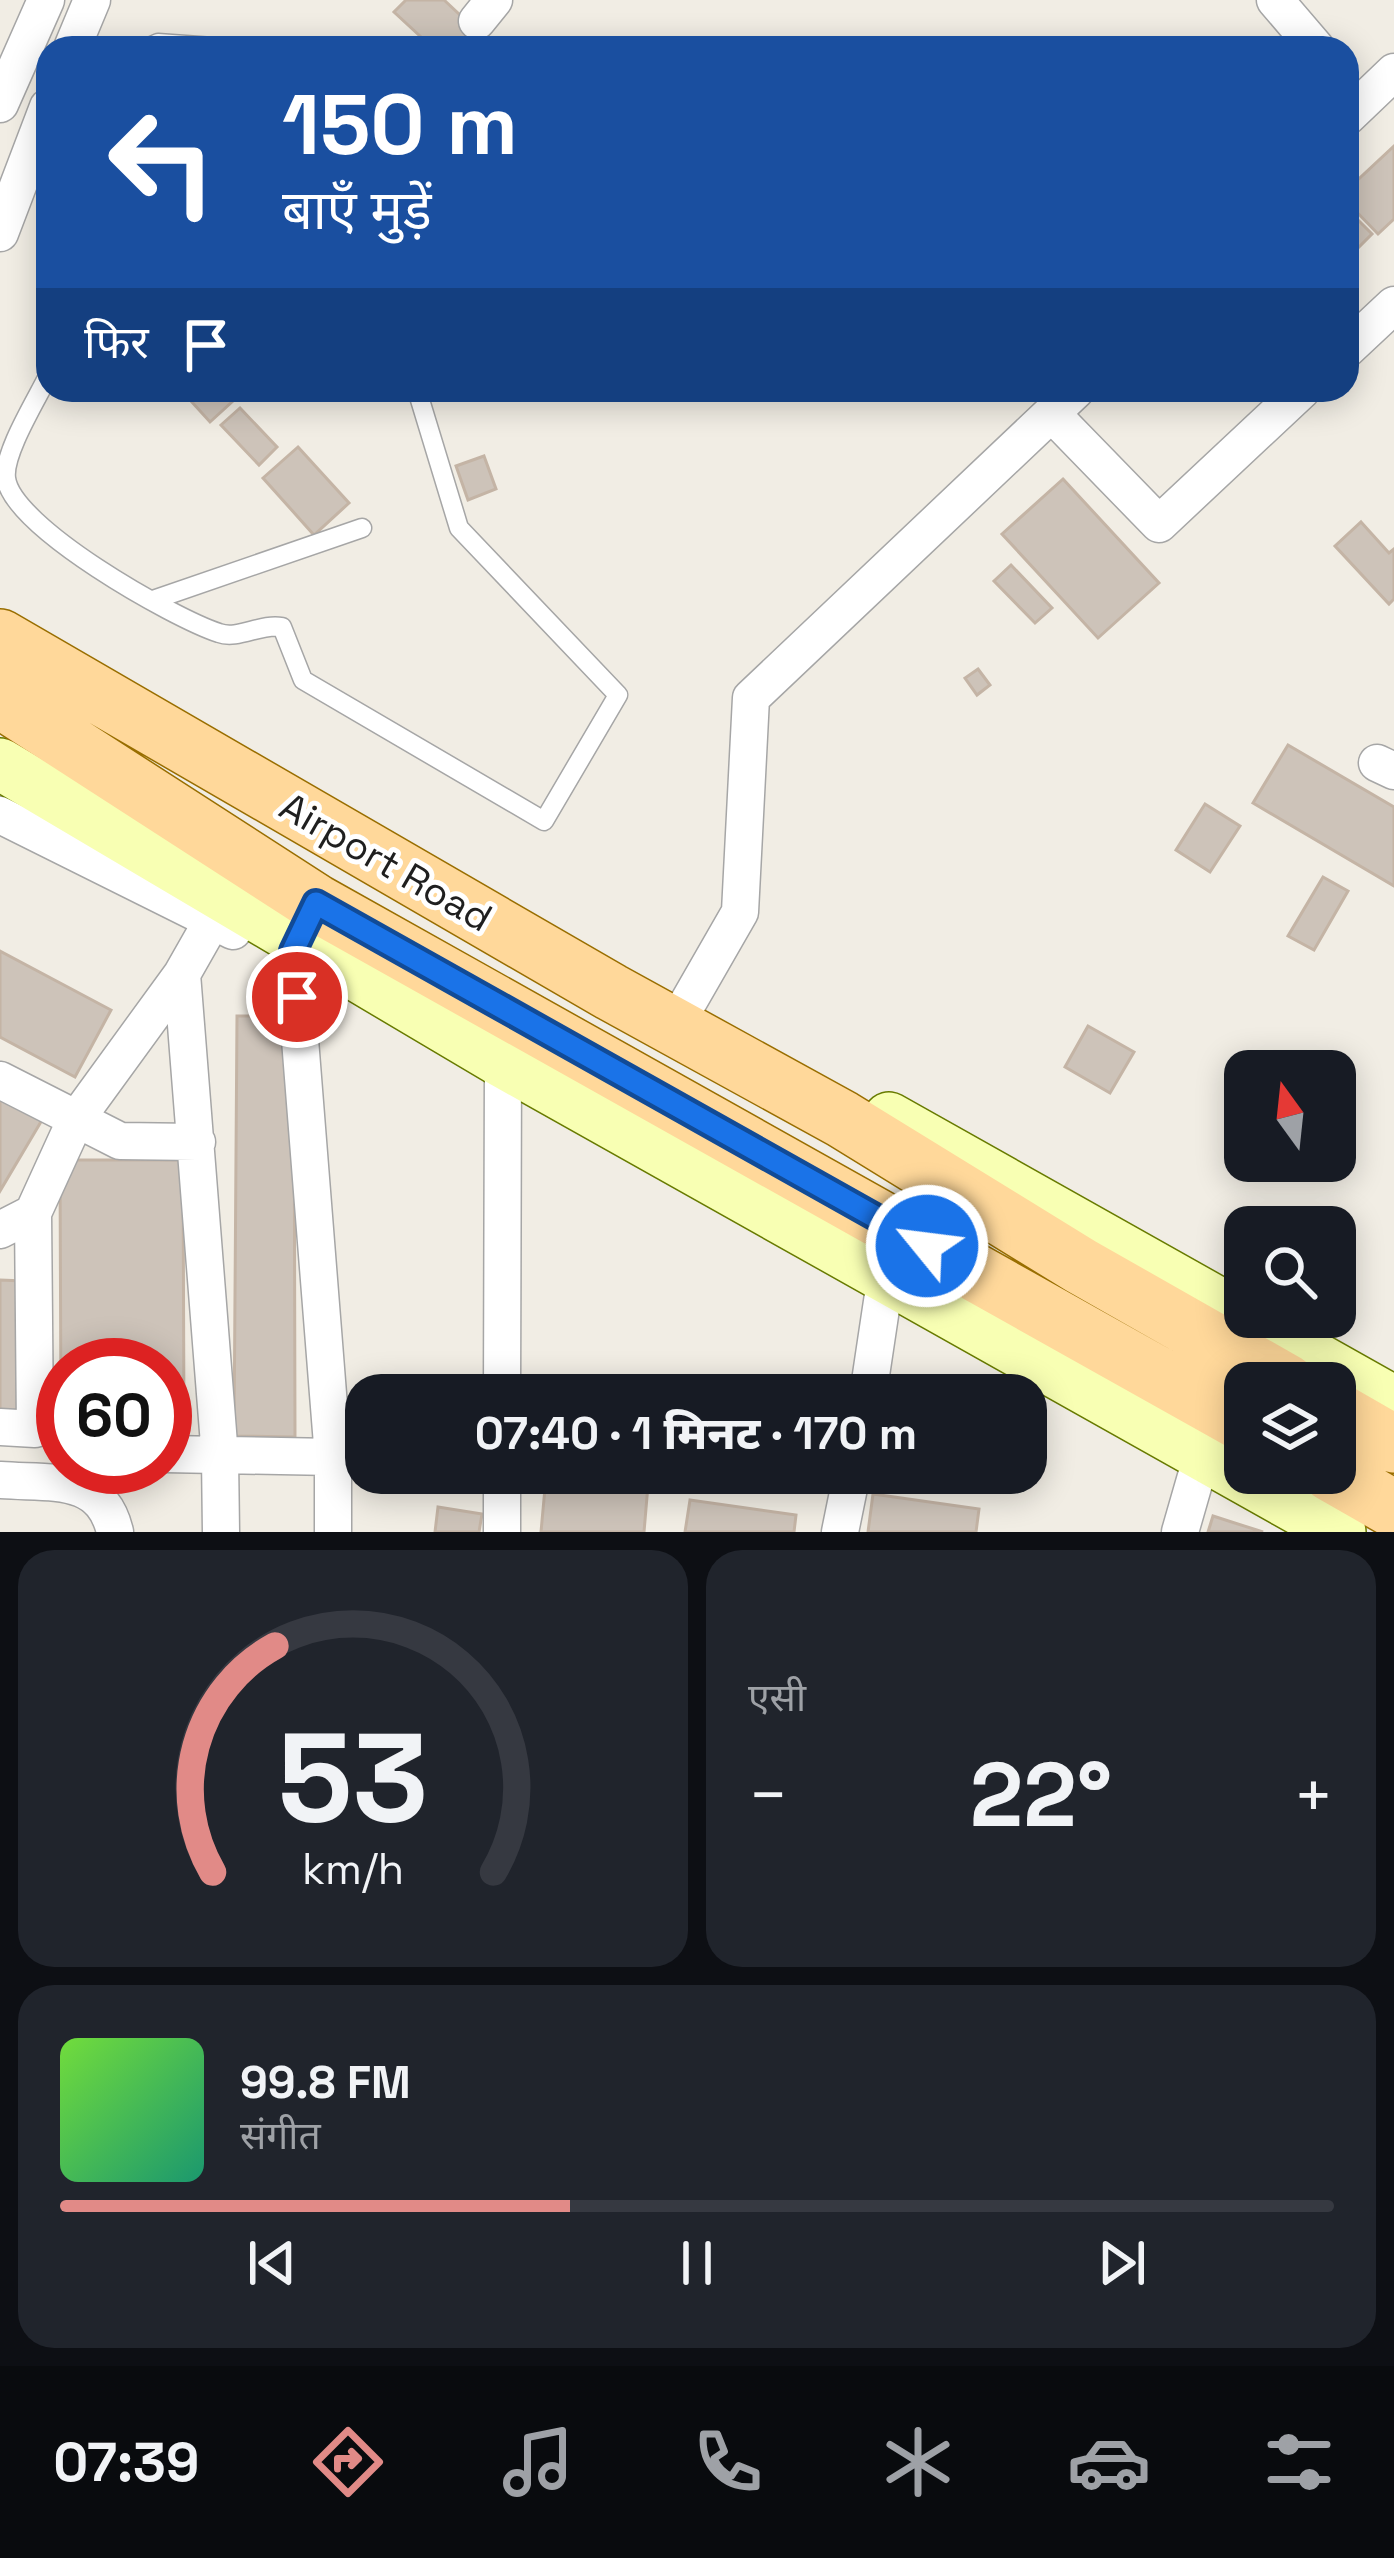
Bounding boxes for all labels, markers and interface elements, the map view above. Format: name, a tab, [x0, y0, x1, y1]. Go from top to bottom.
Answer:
text: 150 m	[282, 71, 518, 179]
icon: left	[84, 84, 240, 240]
text: बाएँ मुड़ें	[282, 176, 432, 245]
icon: arrive	[173, 312, 239, 378]
text: फिर	[84, 314, 149, 371]
street label: Airport Road	[271, 782, 501, 942]
pin	[246, 946, 348, 1048]
icon: arrive	[264, 964, 330, 1030]
north arrow	[1224, 1050, 1356, 1182]
map controls	[1224, 1050, 1356, 1494]
position arrow	[864, 1183, 990, 1309]
button: search	[1224, 1206, 1356, 1338]
speed limit sign: 60	[36, 1338, 192, 1494]
button: layers	[1224, 1362, 1356, 1494]
text: 07:40 · 1 मिनट · 170 m	[475, 1405, 917, 1462]
text: एसी	[748, 1673, 806, 1722]
text: 53	[278, 1698, 428, 1857]
text: 22°	[970, 1737, 1112, 1852]
text: −	[748, 1753, 789, 1837]
text: +	[1293, 1753, 1334, 1837]
text: km/h	[302, 1841, 404, 1896]
text: 99.8 FM	[240, 2054, 411, 2111]
text: संगीत	[240, 2111, 321, 2160]
icon: previous	[239, 2230, 305, 2296]
icon: pause	[664, 2230, 730, 2296]
icon: next	[1089, 2230, 1155, 2296]
icon: directions	[306, 2420, 390, 2504]
icon: music	[496, 2420, 580, 2504]
icon: phone	[686, 2420, 770, 2504]
icon: climate	[876, 2420, 960, 2504]
icon: car	[1067, 2420, 1151, 2504]
icon: filters	[1257, 2420, 1341, 2504]
text: 07:39	[53, 2428, 199, 2497]

